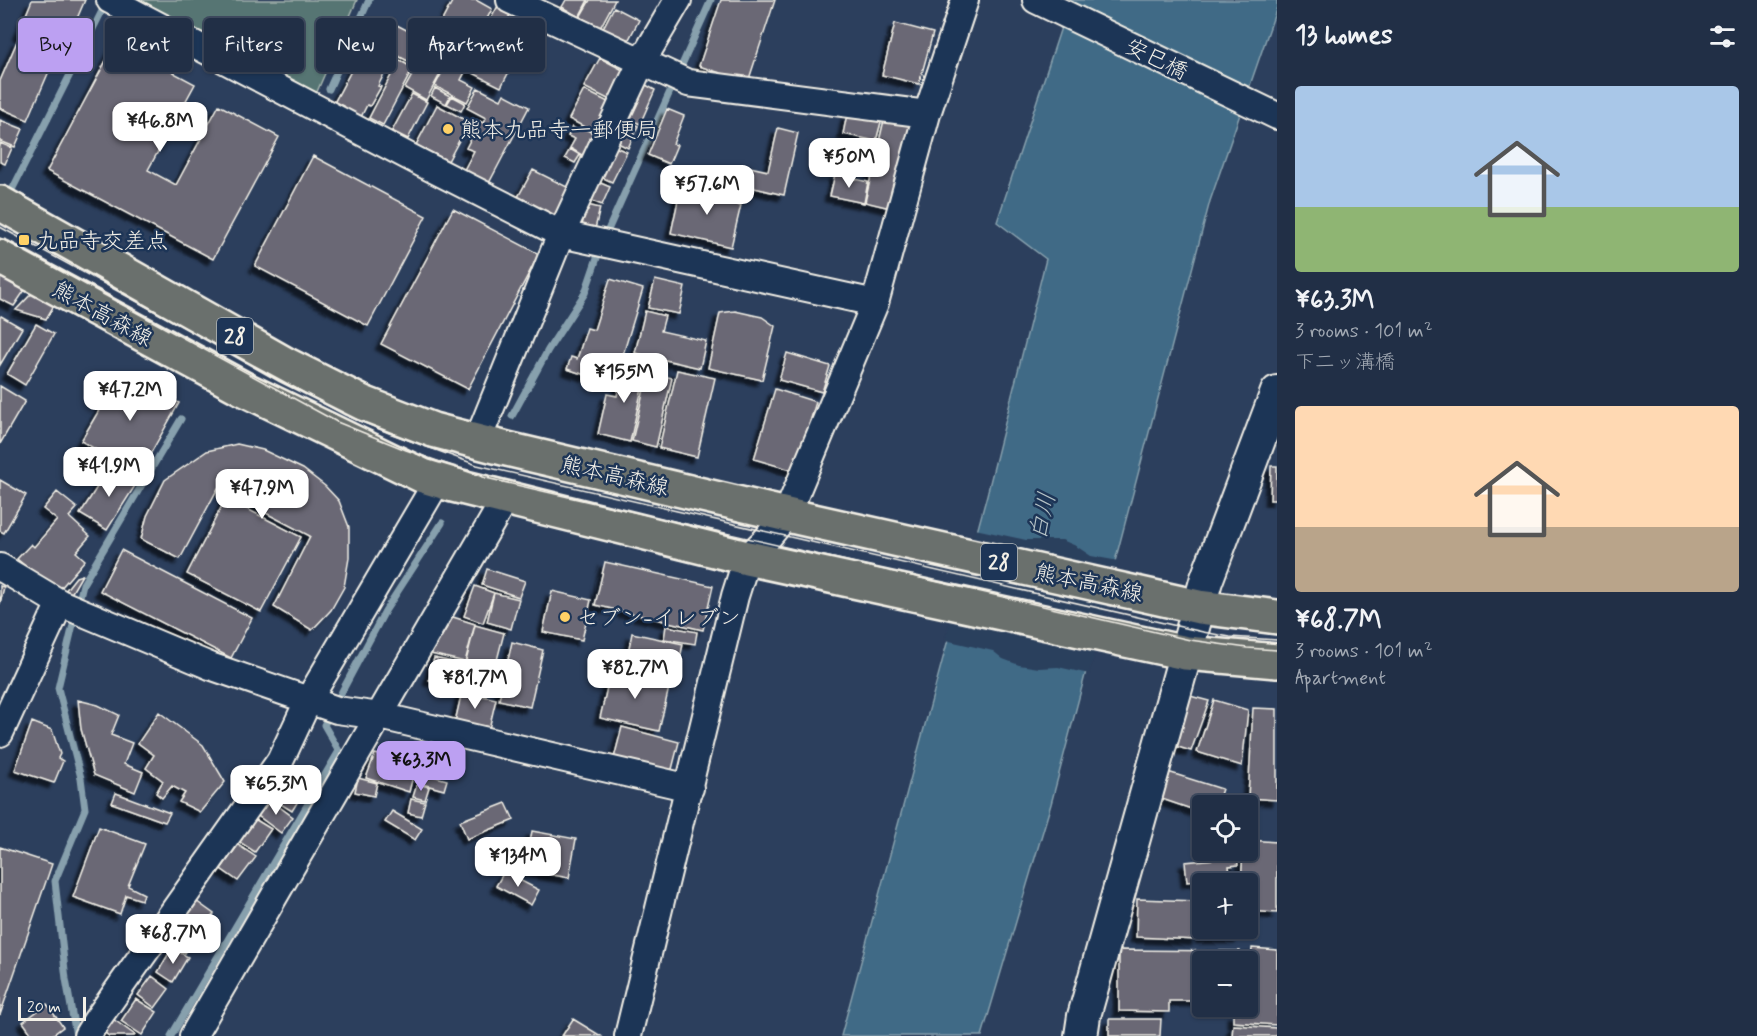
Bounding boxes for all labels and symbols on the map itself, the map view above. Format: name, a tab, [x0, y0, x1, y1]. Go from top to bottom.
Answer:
street label: 安巳橋	[1120, 33, 1192, 87]
pin: ¥46.8M	[111, 102, 209, 153]
place label: 熊本九品寺一郵便局	[460, 117, 658, 145]
marker: 熊本九品寺一郵便局	[441, 122, 455, 136]
pin: ¥50M	[813, 138, 885, 189]
pin: ¥57.6M	[658, 165, 756, 216]
place label: 九品寺交差点	[36, 228, 168, 256]
marker: 九品寺交差点	[17, 233, 31, 247]
street label: 熊本高森線	[47, 276, 157, 354]
road number: 28	[217, 318, 253, 354]
pin: ¥155M	[582, 353, 666, 404]
pin: ¥47.2M	[81, 371, 179, 422]
pin: ¥41.9M	[60, 447, 158, 498]
street label: 熊本高森線	[558, 451, 671, 503]
pin: ¥47.9M	[213, 469, 311, 520]
water label: 白川	[1023, 489, 1064, 543]
road number: 28	[981, 544, 1017, 580]
street label: 熊本高森線	[1032, 559, 1145, 609]
place label: セブン-イレブン	[577, 605, 741, 633]
marker: セブン-イレブン	[558, 610, 572, 624]
pin: ¥82.7M	[586, 649, 684, 700]
pin: ¥81.7M	[426, 659, 524, 710]
pin: ¥63.3M	[372, 741, 470, 792]
pin: ¥65.3M	[227, 765, 325, 816]
pin: ¥134M	[476, 837, 560, 888]
pin: ¥68.7M	[124, 914, 222, 965]
scale bar	[18, 994, 86, 1022]

